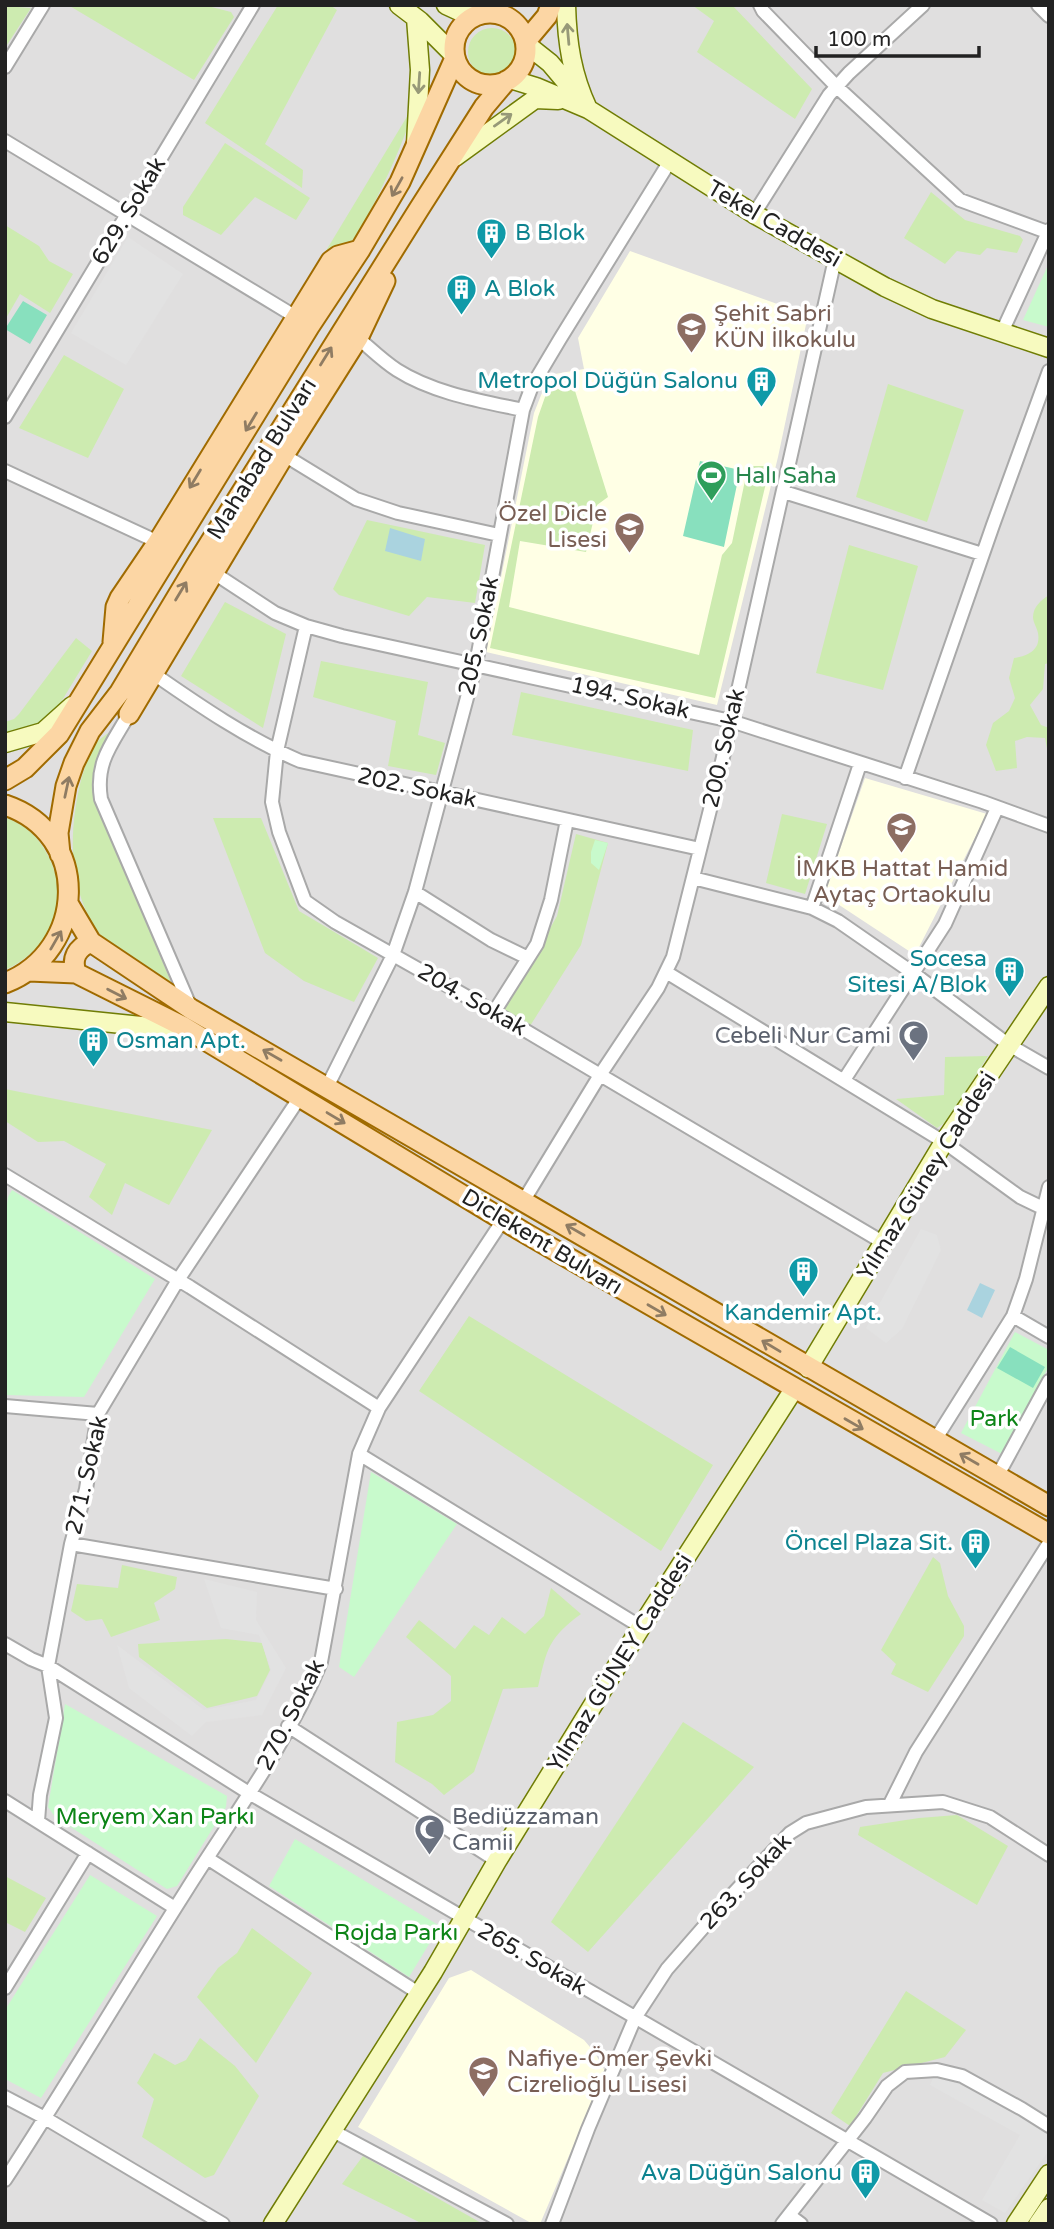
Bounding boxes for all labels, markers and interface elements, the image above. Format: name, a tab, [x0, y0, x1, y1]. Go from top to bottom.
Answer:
scale bar	[816, 14, 979, 58]
one-way arrow	[561, 23, 574, 46]
text: 100 m	[827, 27, 891, 52]
one-way arrow	[413, 71, 426, 94]
one-way arrow	[493, 113, 512, 127]
street label: 629. Sokak	[86, 152, 172, 270]
street label: Tekel Caddesi	[702, 174, 846, 274]
one-way arrow	[389, 177, 403, 197]
building icon: B Blok	[475, 216, 509, 260]
place label: B Blok	[515, 219, 585, 247]
building icon: A Blok	[444, 272, 478, 316]
place label: A Blok	[484, 275, 555, 303]
place label: Şehit Sabri KÜN İlkokulu	[714, 300, 856, 354]
school or university icon: Şehit Sabri KÜN İlkokulu	[674, 310, 708, 354]
one-way arrow	[319, 346, 333, 366]
building icon: Metropol Düğün Salonu	[744, 364, 778, 408]
place label: Metropol Düğün Salonu	[477, 367, 738, 395]
street label: Mahabad Bulvarı	[201, 373, 323, 545]
one-way arrow	[243, 412, 257, 432]
sports icon: Halı Saha	[695, 459, 729, 503]
place label: Halı Saha	[735, 462, 837, 490]
one-way arrow	[188, 468, 202, 488]
place label: Özel Dicle Lisesi	[498, 500, 607, 554]
school or university icon: Özel Dicle Lisesi	[613, 510, 647, 554]
street label: 205. Sokak	[453, 574, 505, 698]
one-way arrow	[174, 581, 188, 601]
street label: 194. Sokak	[568, 671, 692, 725]
street label: 200. Sokak	[697, 686, 751, 810]
street label: 202. Sokak	[355, 762, 479, 814]
one-way arrow	[62, 776, 75, 798]
school or university icon: İMKB Hattat Hamid Aytaç Ortaokulu	[885, 811, 919, 855]
place label: İMKB Hattat Hamid Aytaç Ortaokulu	[796, 855, 1008, 909]
one-way arrow	[49, 930, 63, 950]
place label: Socesa Sitesi A/Blok	[848, 945, 987, 999]
building icon: Socesa Sitesi A/Blok	[993, 955, 1027, 999]
street label: 204. Sokak	[413, 958, 531, 1042]
one-way arrow	[106, 987, 127, 1001]
mosque icon: Cebeli Nur Cami	[897, 1019, 931, 1063]
place label: Cebeli Nur Cami	[715, 1022, 891, 1050]
building icon: Osman Apt.	[76, 1024, 110, 1068]
place label: Osman Apt.	[116, 1027, 246, 1055]
one-way arrow	[263, 1048, 283, 1062]
street label: Yılmaz Güney Caddesi	[851, 1067, 1003, 1285]
one-way arrow	[325, 1111, 345, 1125]
street label: Diclekent Bulvarı	[457, 1183, 627, 1301]
one-way arrow	[566, 1223, 586, 1237]
building icon: Kandemir Apt.	[786, 1255, 820, 1299]
place label: Kandemir Apt.	[724, 1299, 882, 1327]
one-way arrow	[647, 1303, 667, 1317]
one-way arrow	[762, 1339, 782, 1353]
park label: Park	[969, 1405, 1019, 1433]
street label: 271. Sokak	[60, 1413, 114, 1537]
one-way arrow	[844, 1417, 864, 1431]
one-way arrow	[959, 1452, 980, 1465]
building icon: Öncel Plaza Sit.	[959, 1526, 993, 1570]
place label: Öncel Plaza Sit.	[785, 1529, 953, 1557]
street label: Yılmaz GÜNEY Caddesi	[541, 1549, 699, 1777]
street label: 270. Sokak	[251, 1655, 331, 1775]
park label: Meryem Xan Parkı	[56, 1803, 255, 1831]
place label: Bediüzzaman Camii	[452, 1803, 599, 1857]
mosque icon: Bediüzzaman Camii	[412, 1813, 446, 1857]
street label: 263. Sokak	[694, 1828, 798, 1936]
street label: 265. Sokak	[473, 1917, 591, 2001]
park label: Rojda Parkı	[334, 1919, 458, 1947]
place label: Nafiye-Ömer Şevki Cizrelioğlu Lisesi	[507, 2045, 712, 2099]
school or university icon: Nafiye-Ömer Şevki Cizrelioğlu Lisesi	[467, 2055, 501, 2099]
building icon: Ava Düğün Salonu	[848, 2156, 882, 2200]
place label: Ava Düğün Salonu	[640, 2159, 842, 2187]

